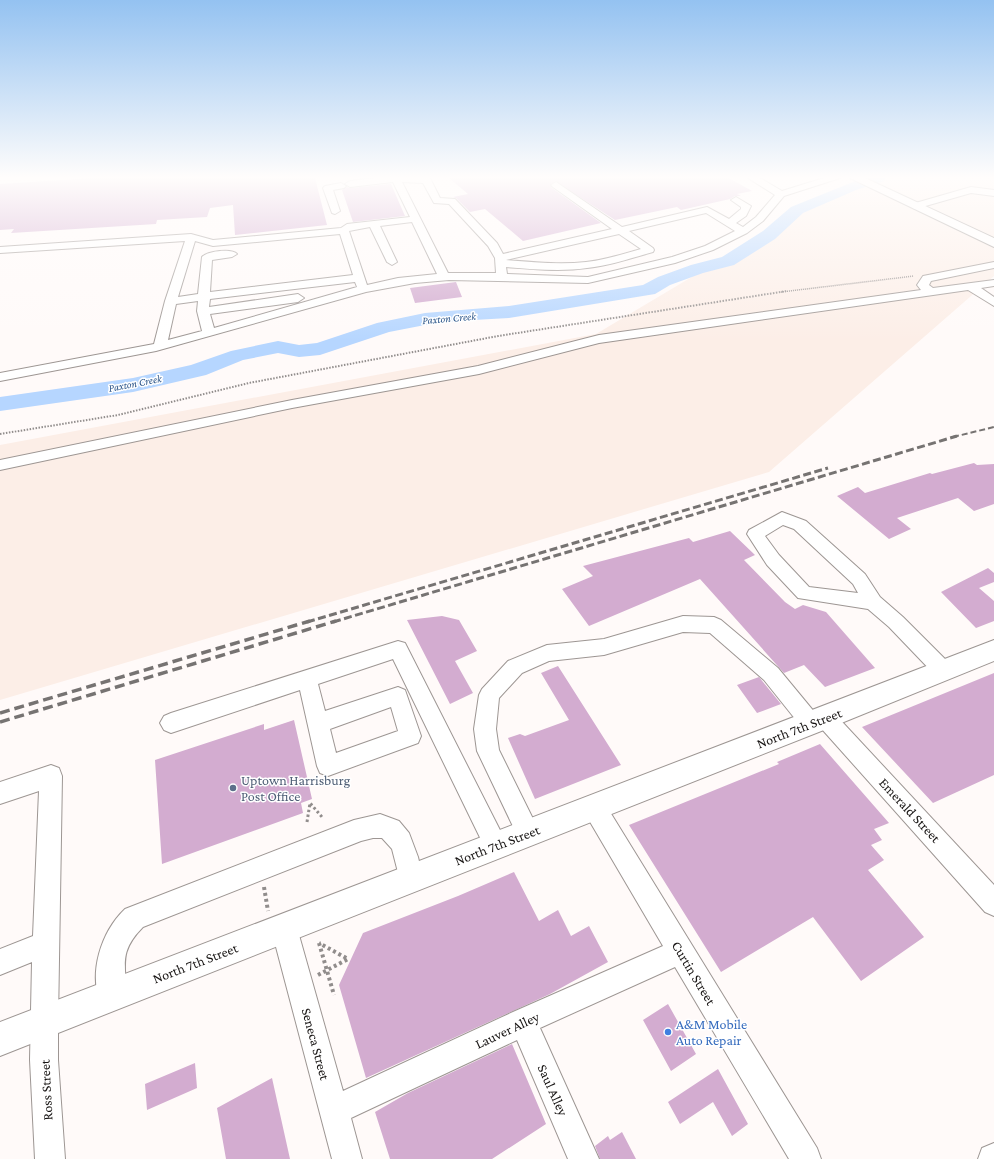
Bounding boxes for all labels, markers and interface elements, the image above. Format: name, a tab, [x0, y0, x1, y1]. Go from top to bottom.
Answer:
water label: Paxton Creek	[422, 310, 478, 326]
water label: Paxton Creek	[107, 372, 164, 394]
street label: North 7th Street	[754, 704, 844, 752]
place label: Uptown Harrisburg Post Office	[241, 772, 350, 804]
street label: Emerald Street	[876, 774, 944, 846]
marker: Uptown Harrisburg Post Office	[228, 783, 238, 793]
street label: North 7th Street	[452, 821, 542, 869]
street label: Curtin Street	[669, 938, 720, 1008]
street label: North 7th Street	[150, 939, 240, 987]
street label: Seneca Street	[299, 1006, 333, 1082]
street label: Lauver Alley	[472, 1008, 542, 1052]
place label: A&M Mobile Auto Repair	[676, 1016, 747, 1048]
marker: A&M Mobile Auto Repair	[663, 1027, 673, 1037]
street label: Ross Street	[36, 1059, 56, 1121]
street label: Saul Alley	[535, 1062, 572, 1119]

